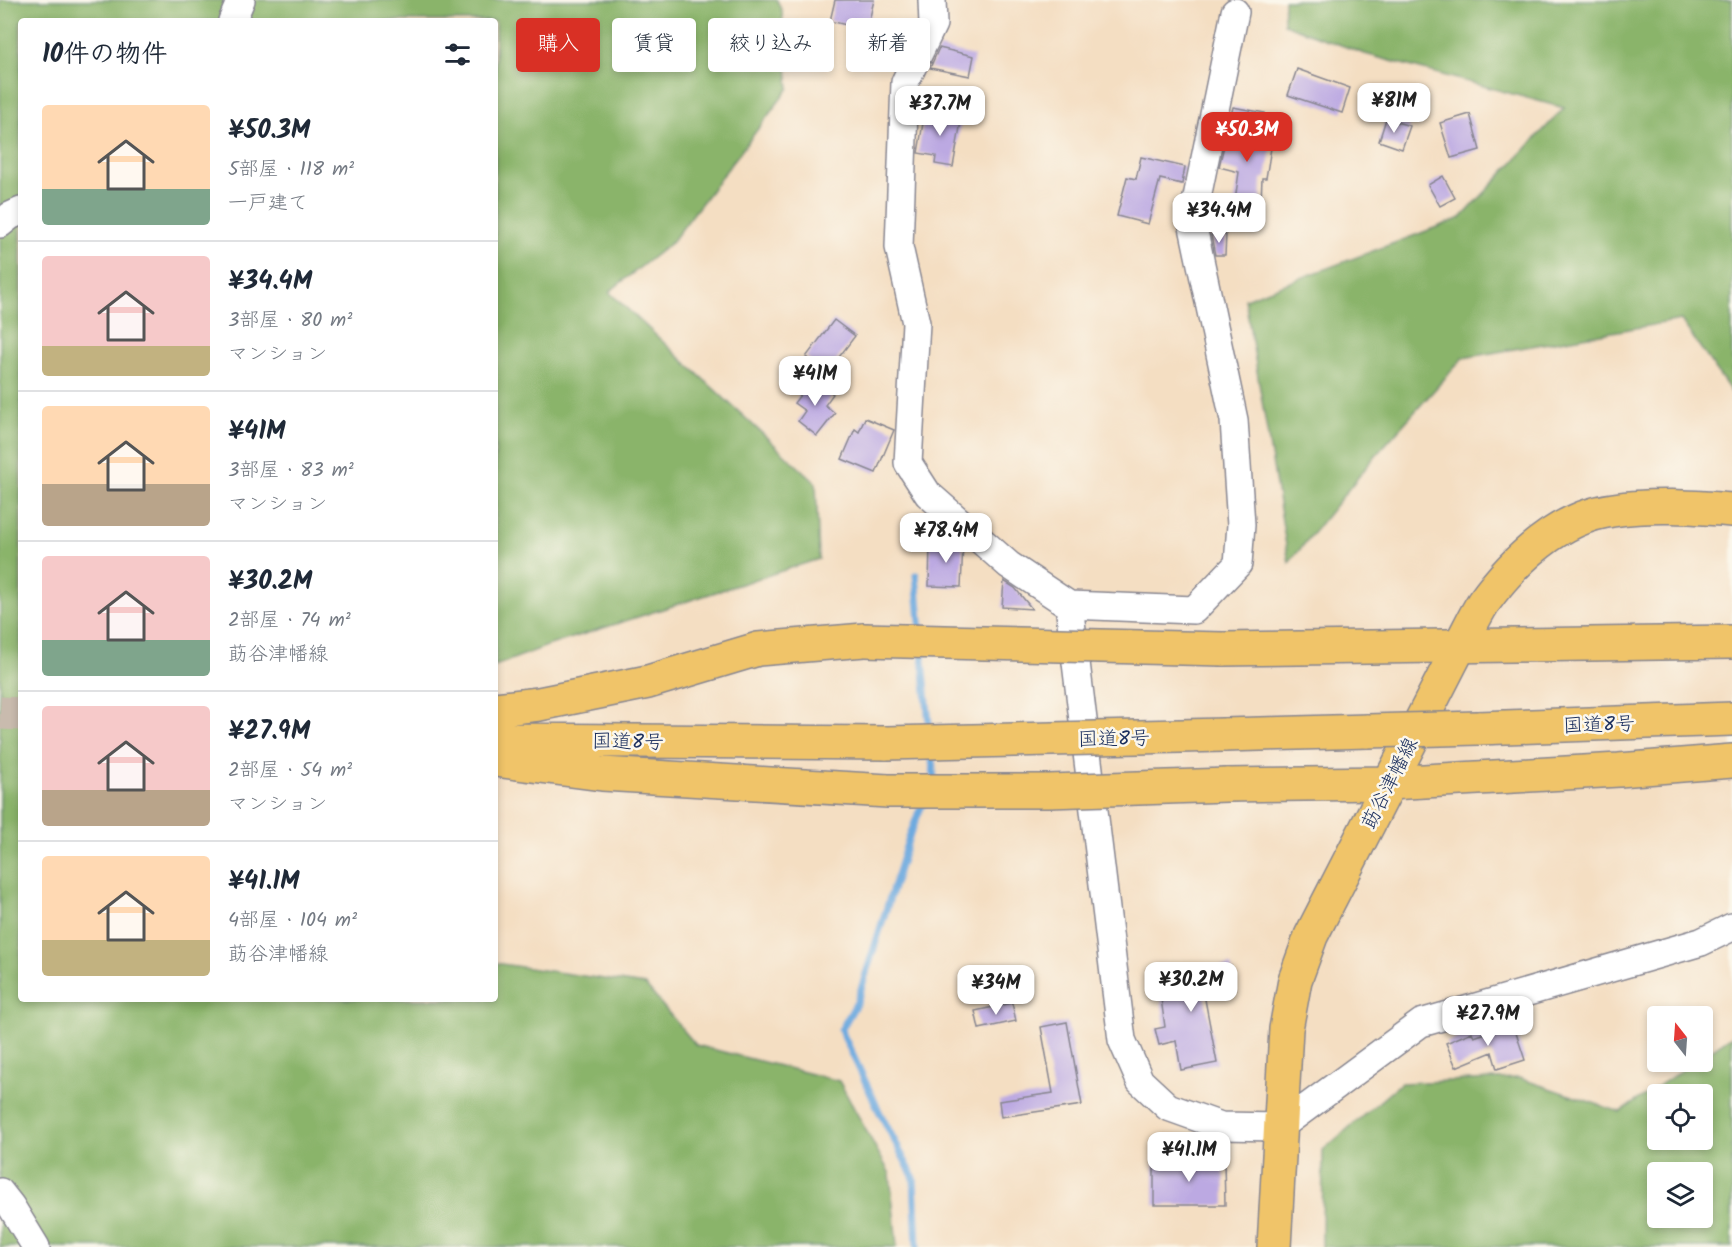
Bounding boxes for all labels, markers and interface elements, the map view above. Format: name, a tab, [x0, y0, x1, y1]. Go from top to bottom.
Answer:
chip: 購入	[516, 18, 600, 72]
chip: 賃貸	[612, 18, 696, 72]
chip: 絞り込み	[708, 18, 834, 72]
chip: 新着	[846, 18, 930, 72]
text: 10件の物件	[42, 34, 167, 76]
icon: filters	[441, 38, 474, 71]
pin: ¥81M	[1358, 83, 1430, 134]
pin: ¥37.7M	[891, 86, 989, 137]
text: ¥81M	[1371, 86, 1417, 118]
text: ¥37.7M	[909, 89, 971, 121]
text: ¥50.3M	[228, 110, 311, 152]
pin: ¥50.3M	[1198, 112, 1296, 163]
text: ¥50.3M	[1215, 115, 1279, 147]
icon: home	[90, 129, 162, 201]
text: 5部屋 · 118 m²	[228, 154, 354, 186]
text: 一戸建て	[228, 188, 308, 220]
pin: ¥34.4M	[1170, 193, 1268, 244]
text: ¥34.4M	[1187, 196, 1251, 228]
text: ¥34.4M	[228, 261, 312, 303]
icon: home	[90, 280, 162, 352]
text: 3部屋 · 80 m²	[228, 305, 352, 337]
text: マンション	[228, 339, 327, 371]
pin: ¥41M	[779, 356, 851, 407]
text: ¥41M	[793, 359, 837, 391]
text: ¥41M	[228, 411, 286, 453]
icon: home	[90, 430, 162, 502]
text: 3部屋 · 83 m²	[228, 455, 354, 487]
text: マンション	[228, 489, 327, 521]
pin: ¥78.4M	[897, 513, 995, 564]
text: ¥78.4M	[914, 516, 978, 548]
text: ¥30.2M	[228, 561, 313, 603]
icon: home	[90, 580, 162, 652]
text: 2部屋 · 74 m²	[228, 605, 351, 637]
text: 莇谷津幡線	[228, 639, 328, 671]
street label: 国道8号	[1563, 709, 1636, 743]
text: ¥27.9M	[228, 711, 310, 753]
street label: 国道8号	[1078, 723, 1150, 757]
street label: 国道8号	[592, 726, 664, 760]
icon: home	[90, 730, 162, 802]
street label: 莇谷津幡線	[1354, 732, 1428, 836]
text: 2部屋 · 54 m²	[228, 755, 352, 787]
text: マンション	[228, 789, 327, 821]
text: ¥41.1M	[228, 861, 300, 903]
icon: home	[90, 880, 162, 952]
text: 4部屋 · 104 m²	[228, 905, 357, 937]
text: 莇谷津幡線	[228, 939, 328, 971]
pin: ¥30.2M	[1142, 962, 1240, 1013]
pin: ¥34M	[960, 965, 1032, 1016]
text: ¥30.2M	[1158, 965, 1224, 997]
text: ¥34M	[971, 968, 1021, 1000]
pin: ¥27.9M	[1439, 996, 1537, 1047]
text: ¥27.9M	[1456, 999, 1520, 1031]
north arrow	[1647, 1006, 1713, 1072]
map controls	[1647, 1006, 1713, 1228]
button: locate	[1647, 1084, 1713, 1150]
pin: ¥41.1M	[1140, 1132, 1238, 1183]
text: ¥41.1M	[1161, 1135, 1217, 1167]
button: layers	[1647, 1162, 1713, 1228]

